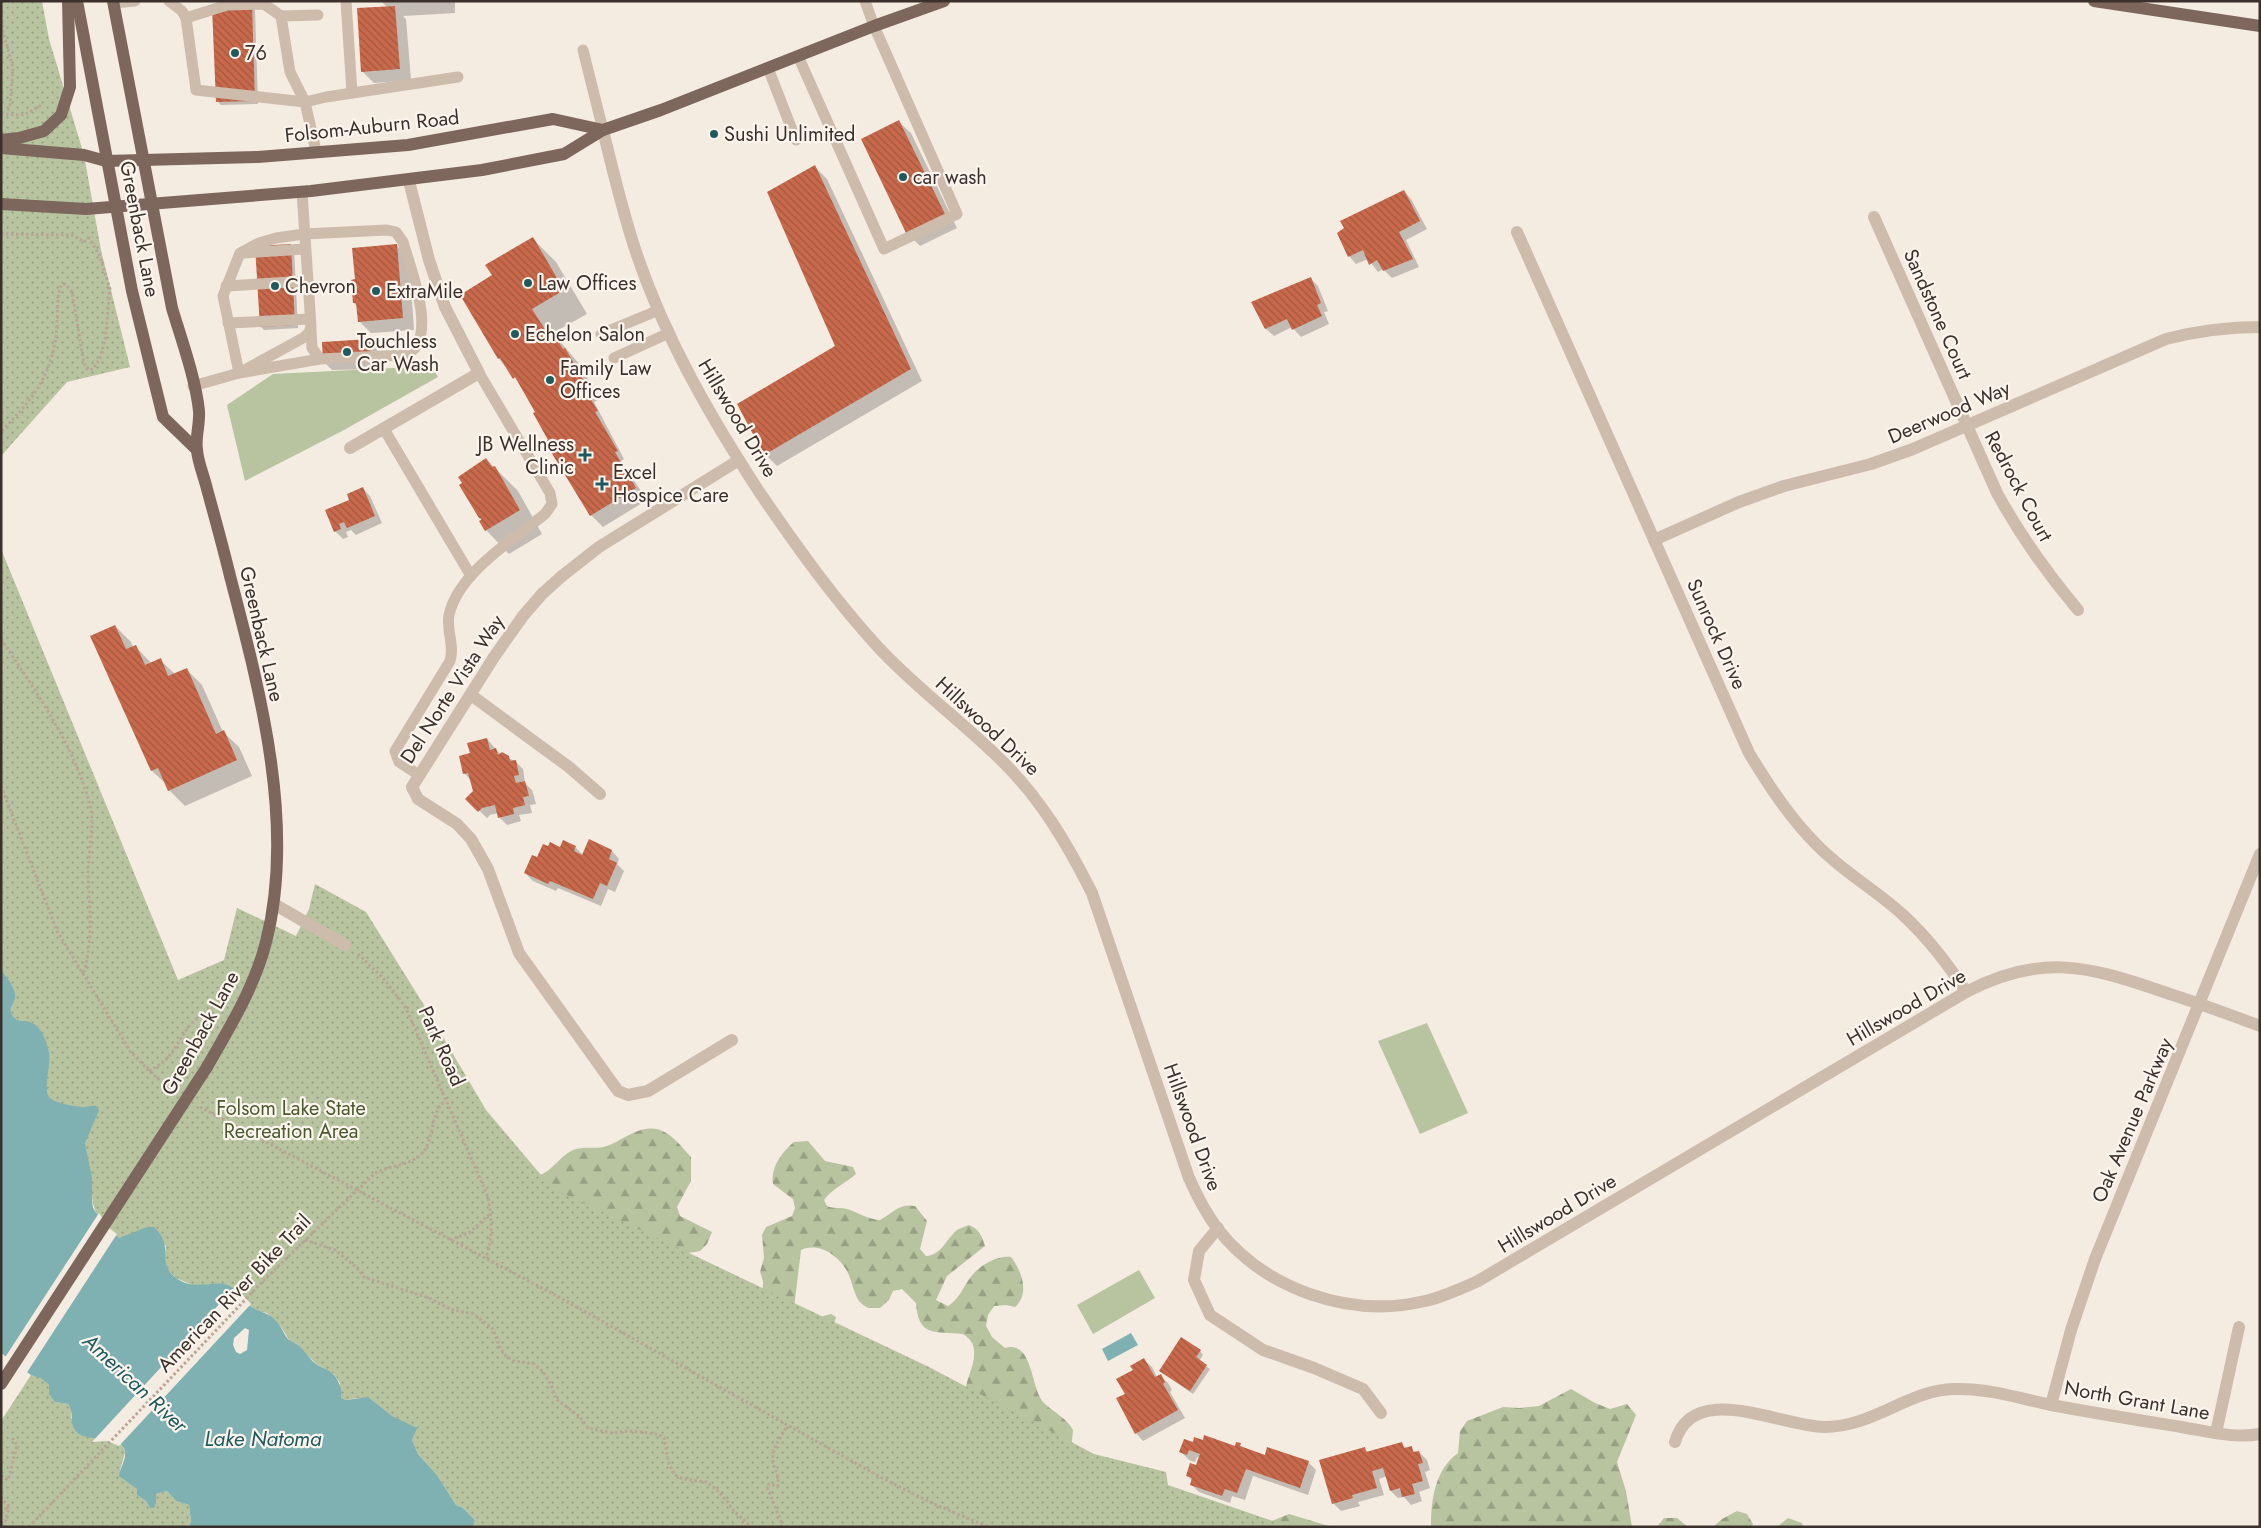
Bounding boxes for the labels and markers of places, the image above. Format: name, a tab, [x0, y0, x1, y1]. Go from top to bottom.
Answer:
place label: 76	[245, 39, 267, 68]
marker: 76	[229, 47, 241, 59]
place label: Sushi Unlimited	[724, 120, 855, 149]
marker: Sushi Unlimited	[708, 128, 720, 140]
place label: car wash	[913, 163, 987, 192]
marker: car wash	[897, 171, 909, 183]
place label: Law Offices	[538, 269, 636, 298]
place label: Chevron	[285, 272, 356, 301]
place label: ExtraMile	[386, 277, 463, 306]
marker: Law Offices	[522, 277, 534, 289]
marker: Chevron	[269, 280, 281, 292]
marker: ExtraMile	[370, 285, 382, 297]
place label: Echelon Salon	[525, 320, 645, 349]
place label: Touchless Car Wash	[357, 327, 439, 379]
marker: Echelon Salon	[509, 328, 521, 340]
marker: Touchless Car Wash	[341, 346, 353, 358]
place label: Family Law Offices	[560, 354, 652, 406]
marker: Family Law Offices	[544, 374, 556, 386]
place label: JB Wellness Clinic	[474, 430, 574, 482]
marker: JB Wellness Clinic	[578, 448, 592, 462]
place label: Excel Hospice Care	[613, 458, 729, 510]
marker: Excel Hospice Care	[595, 477, 609, 491]

